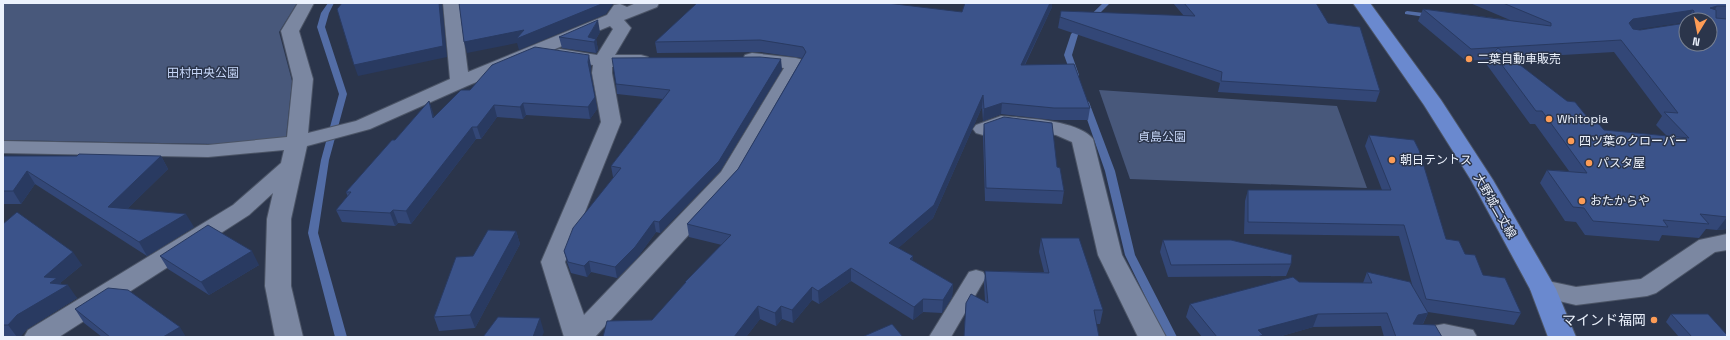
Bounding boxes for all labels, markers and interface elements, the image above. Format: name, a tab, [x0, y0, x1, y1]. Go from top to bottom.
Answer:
north arrow	[1678, 12, 1718, 52]
text: N	[1691, 34, 1701, 49]
place label: 二葉自動車販売	[1477, 51, 1561, 67]
marker: 二葉自動車販売	[1464, 54, 1474, 64]
park label: 田村中央公園	[167, 65, 239, 81]
place label: Whitopia	[1557, 111, 1608, 127]
marker: Whitopia	[1544, 114, 1554, 124]
park label: 貞島公園	[1138, 129, 1186, 145]
place label: 四ツ葉のクローバー	[1579, 133, 1687, 149]
marker: 四ツ葉のクローバー	[1566, 136, 1576, 146]
place label: 朝日テントス	[1400, 152, 1472, 168]
marker: 朝日テントス	[1387, 155, 1397, 165]
place label: パスタ屋	[1597, 155, 1645, 171]
marker: パスタ屋	[1584, 158, 1594, 168]
street label: 大野城二丈線	[1470, 171, 1520, 241]
place label: おたからや	[1590, 193, 1650, 209]
marker: おたからや	[1577, 196, 1587, 206]
place label: マインド福岡	[1562, 311, 1646, 329]
marker: マインド福岡	[1649, 315, 1659, 325]

